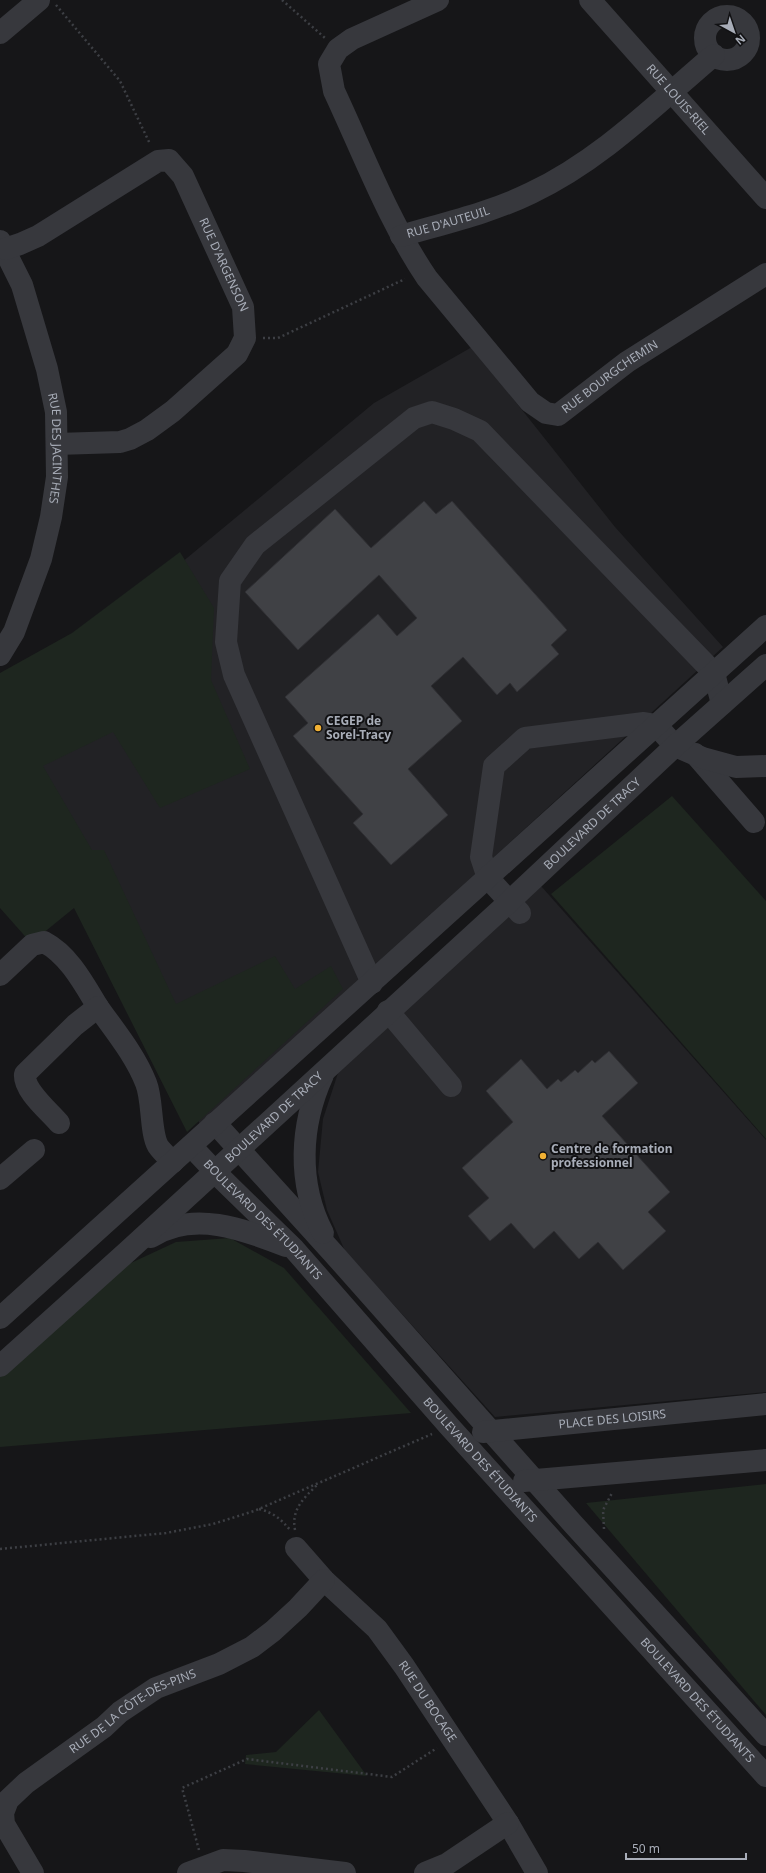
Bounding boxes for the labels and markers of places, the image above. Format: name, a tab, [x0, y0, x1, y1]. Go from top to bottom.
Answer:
place label: CEGEP de Sorel-Tracy	[326, 712, 391, 743]
marker: CEGEP de Sorel-Tracy	[313, 723, 323, 733]
place label: Centre de formation professionnel	[551, 1140, 673, 1171]
marker: Centre de formation professionnel	[538, 1151, 548, 1161]

